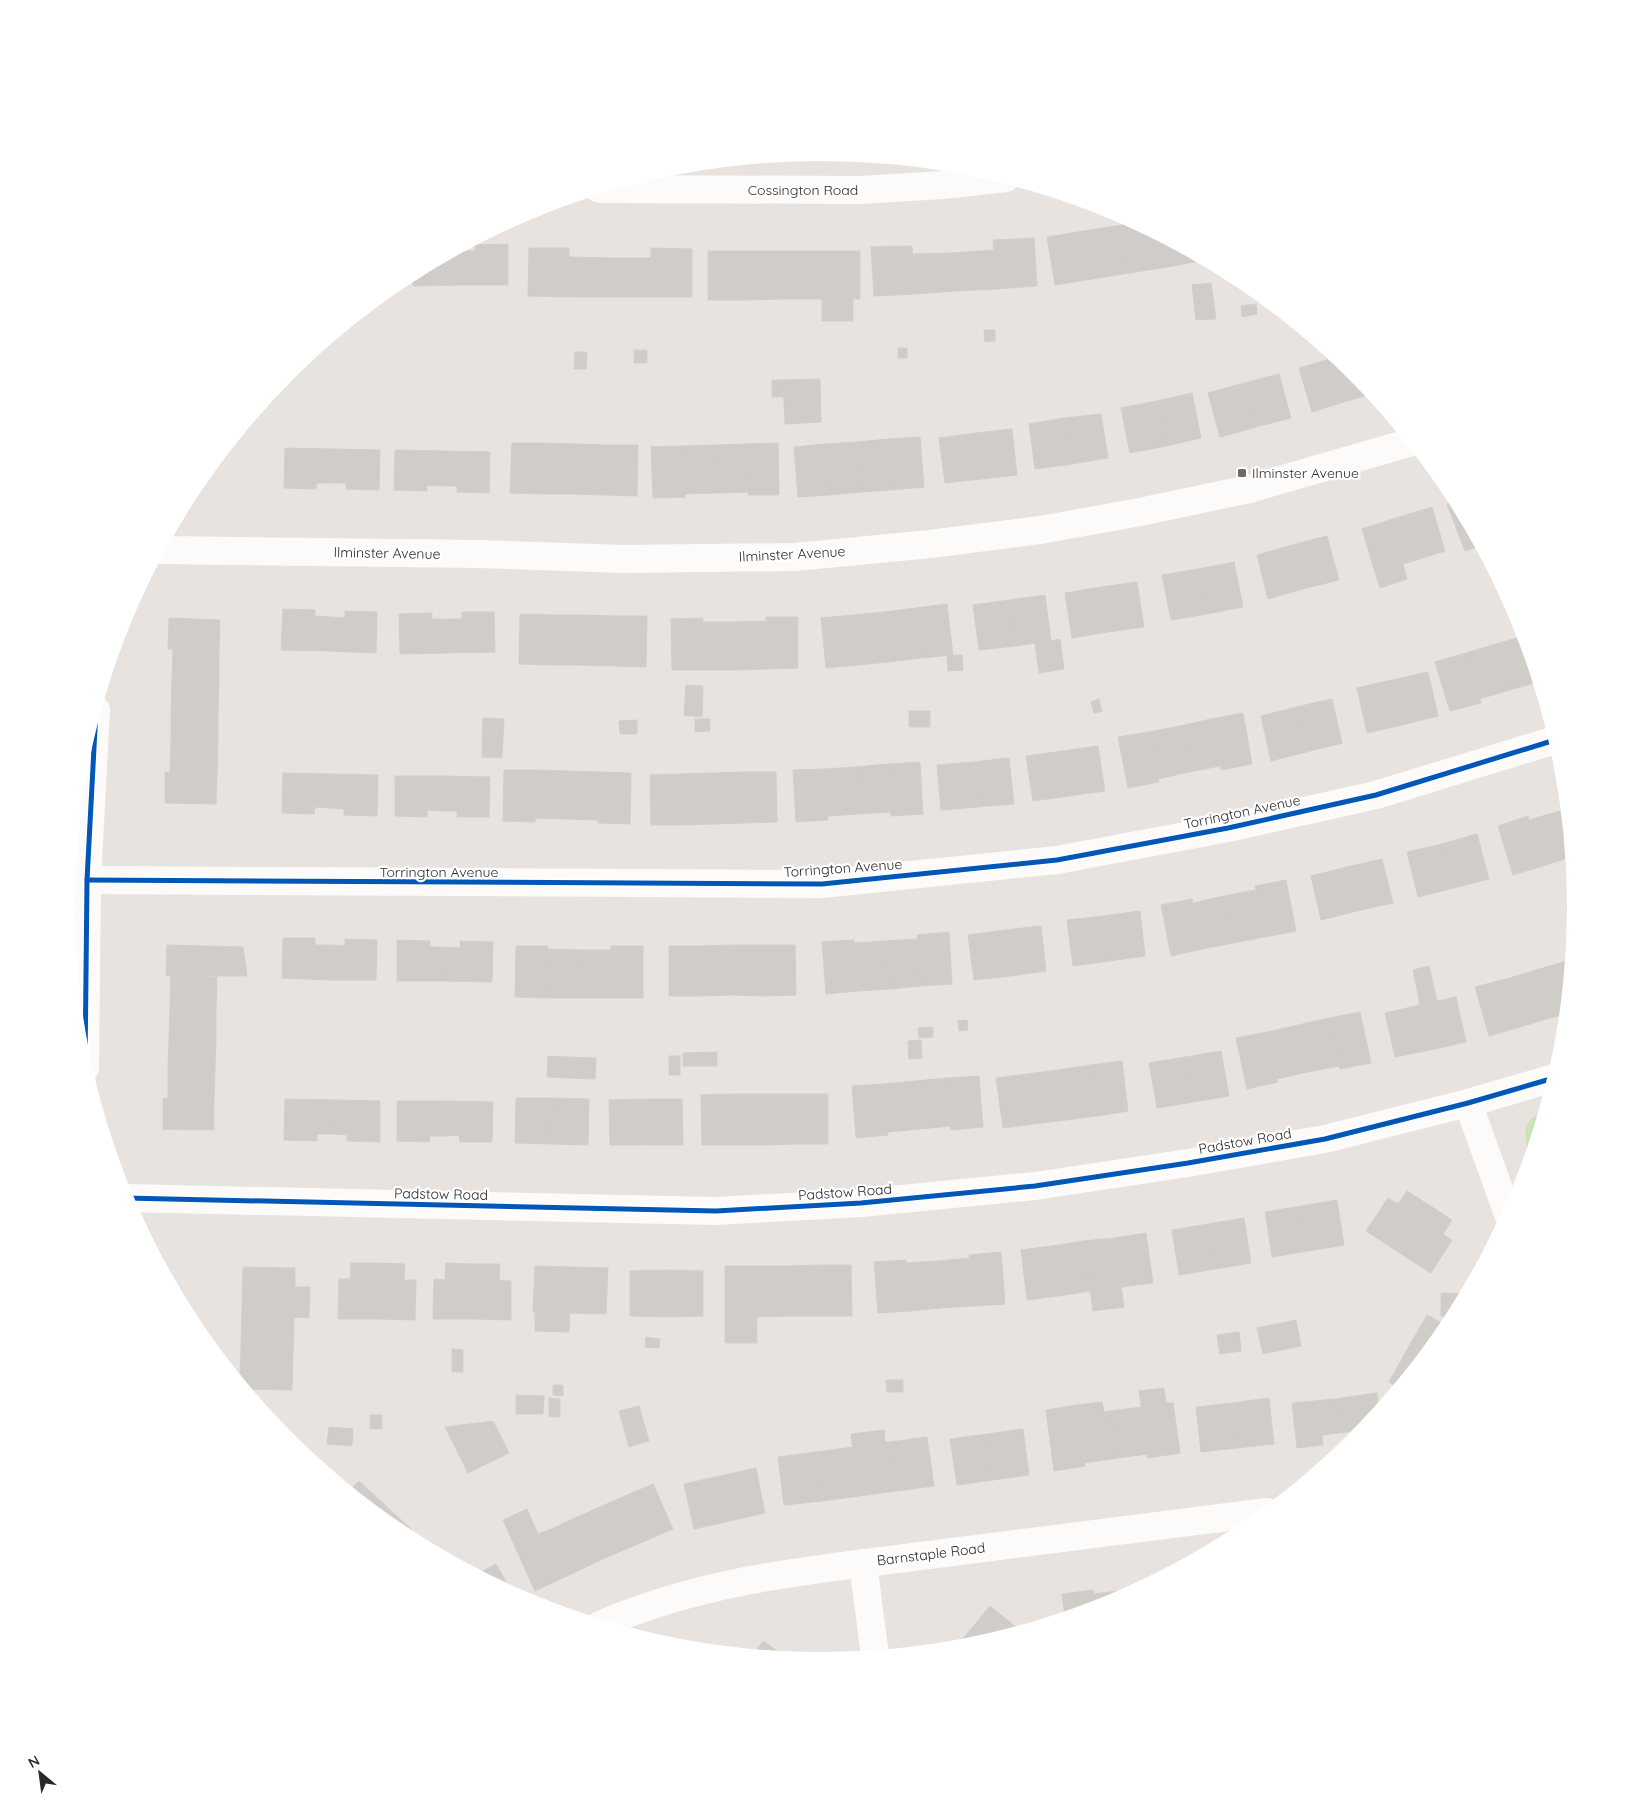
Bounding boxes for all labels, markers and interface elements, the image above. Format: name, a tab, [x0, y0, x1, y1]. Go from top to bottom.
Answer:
street label: Cossington Road	[748, 181, 858, 199]
place label: Ilminster Avenue	[1252, 464, 1359, 482]
marker: Ilminster Avenue	[1236, 467, 1248, 479]
street label: Ilminster Avenue	[738, 542, 846, 566]
street label: Ilminster Avenue	[333, 543, 441, 563]
street label: Torrington Avenue	[1182, 791, 1302, 833]
street label: Torrington Avenue	[783, 855, 903, 881]
street label: Torrington Avenue	[380, 863, 498, 881]
street label: Padstow Road	[1197, 1124, 1293, 1158]
street label: Padstow Road	[797, 1180, 893, 1204]
street label: Padstow Road	[394, 1184, 488, 1204]
street label: Barnstaple Road	[876, 1538, 986, 1570]
north arrow	[15, 1748, 65, 1798]
text: N	[25, 1751, 43, 1772]

